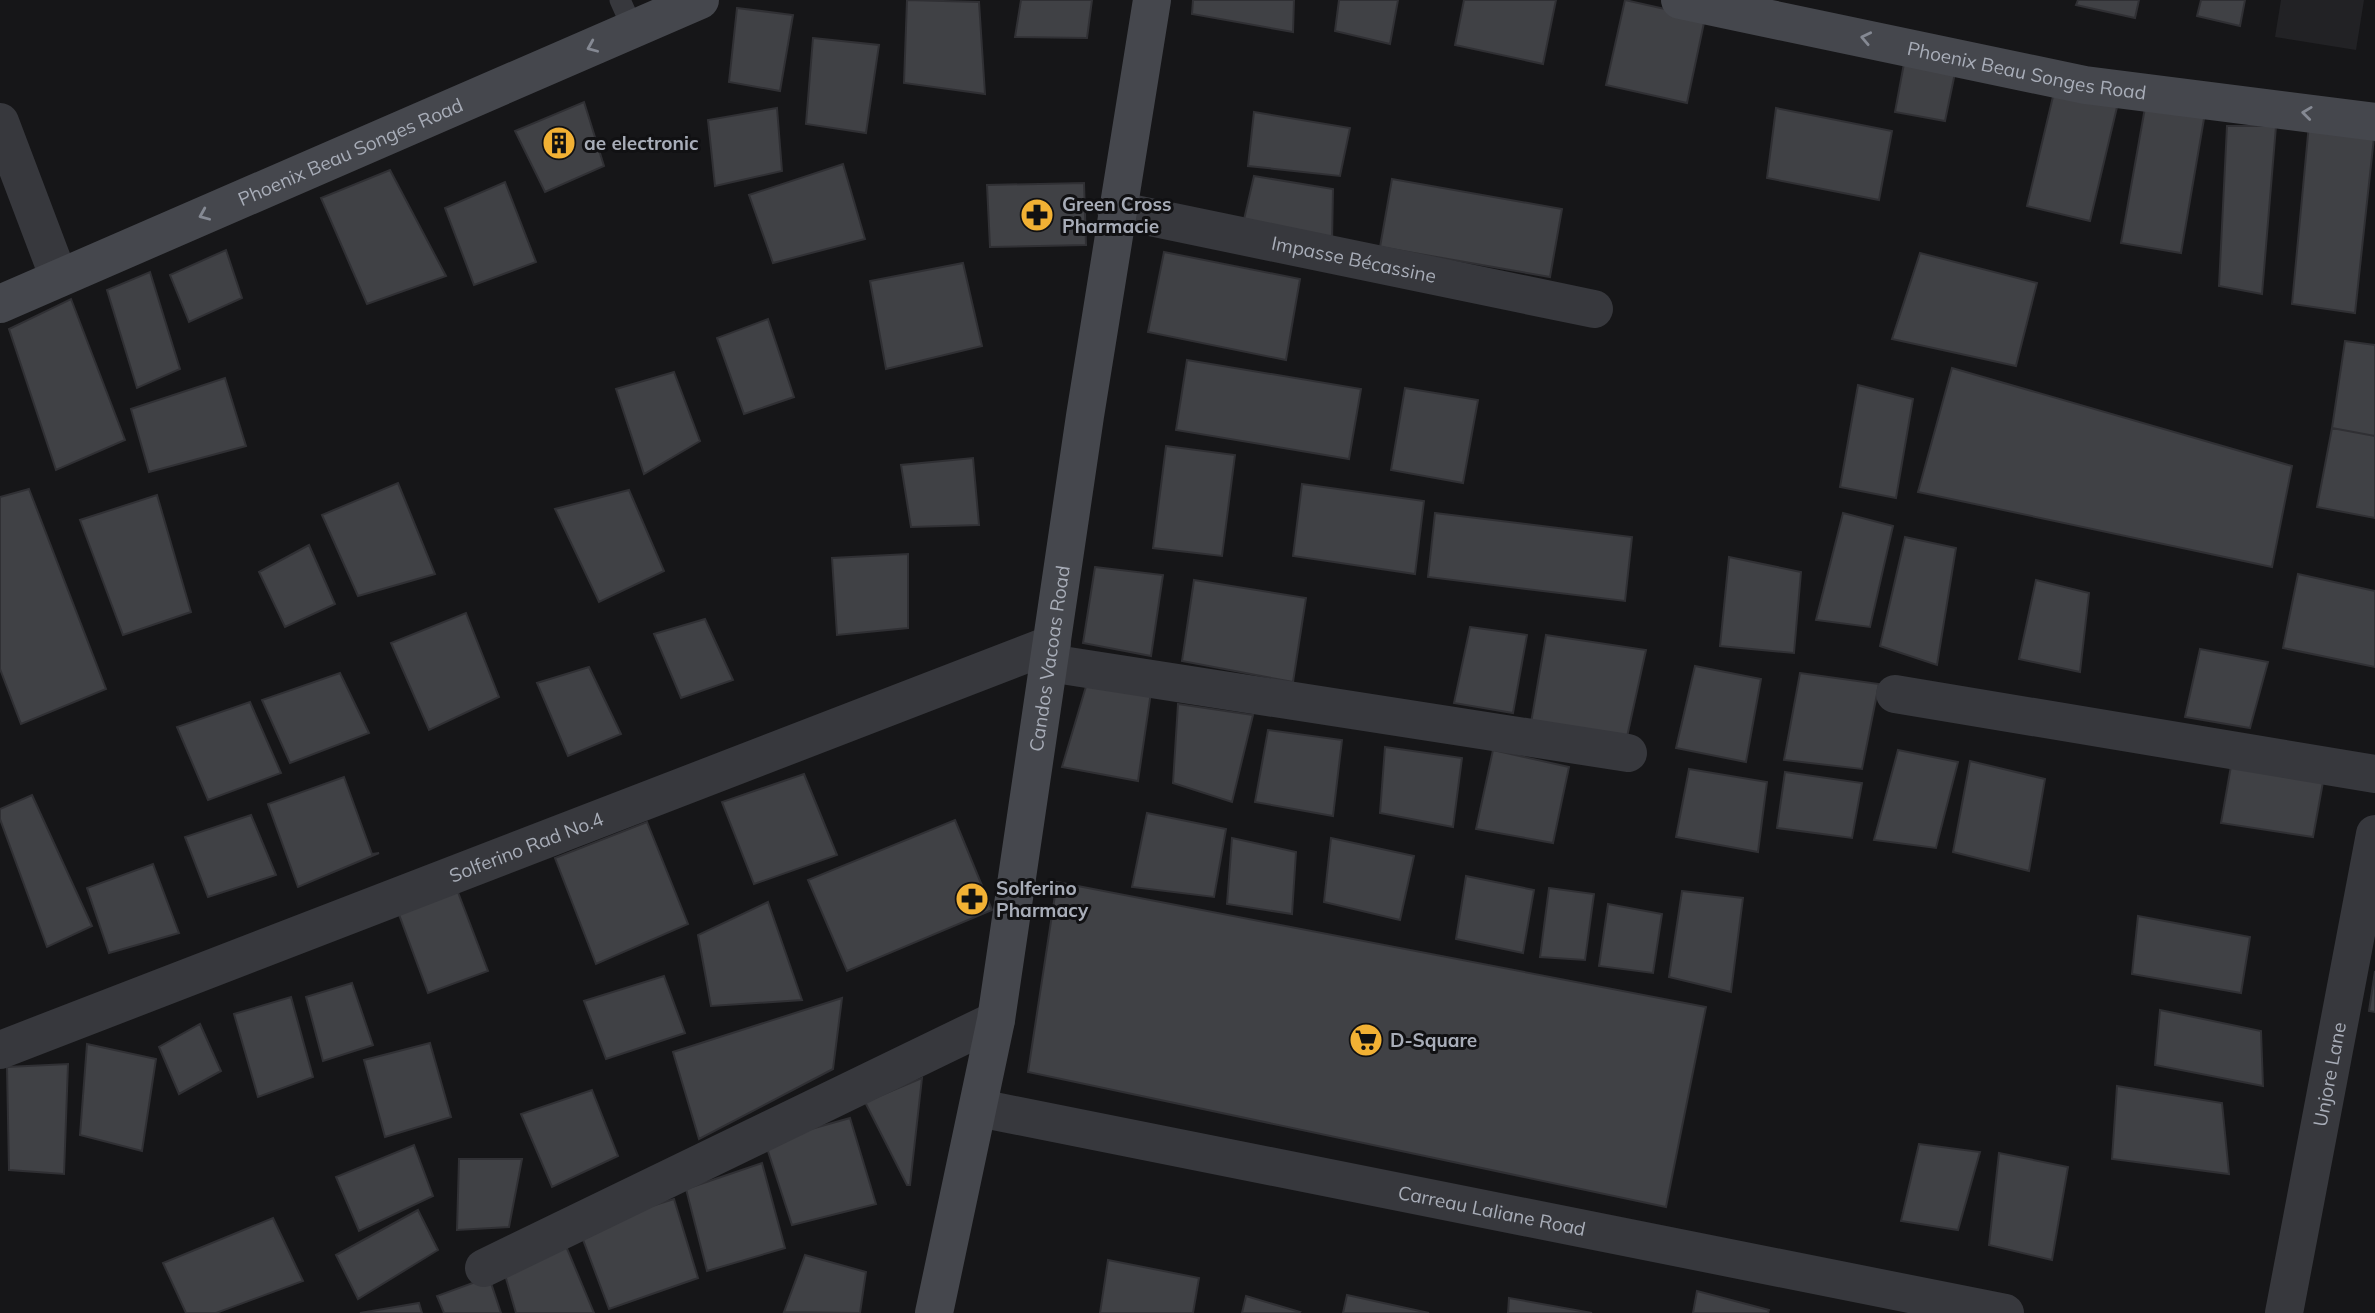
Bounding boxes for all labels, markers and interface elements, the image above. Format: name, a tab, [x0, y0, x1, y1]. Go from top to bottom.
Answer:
one-way arrow	[1860, 32, 1872, 46]
street label: Phoenix Beau Songes Road	[1905, 36, 2148, 105]
one-way arrow	[587, 39, 599, 53]
street label: Phoenix Beau Songes Road	[234, 92, 467, 211]
one-way arrow	[2301, 106, 2313, 121]
building icon: ae electronic	[540, 124, 578, 162]
place label: ae electronic	[584, 131, 699, 155]
place label: Green Cross Pharmacie	[1062, 192, 1171, 238]
pharmacy icon: Green Cross Pharmacie	[1018, 196, 1056, 234]
one-way arrow	[198, 207, 210, 221]
street label: Impasse Bécassine	[1270, 231, 1438, 288]
street label: Candos Vacoas Road	[1024, 564, 1075, 753]
street label: Solferino Rad No.4	[446, 806, 607, 888]
place label: Solferino Pharmacy	[996, 876, 1089, 922]
pharmacy icon: Solferino Pharmacy	[953, 880, 991, 918]
street label: Unjore Lane	[2308, 1020, 2351, 1128]
supermarket icon: D-Square	[1347, 1021, 1385, 1059]
place label: D-Square	[1390, 1028, 1477, 1052]
street label: Carreau Laliane Road	[1396, 1180, 1588, 1241]

